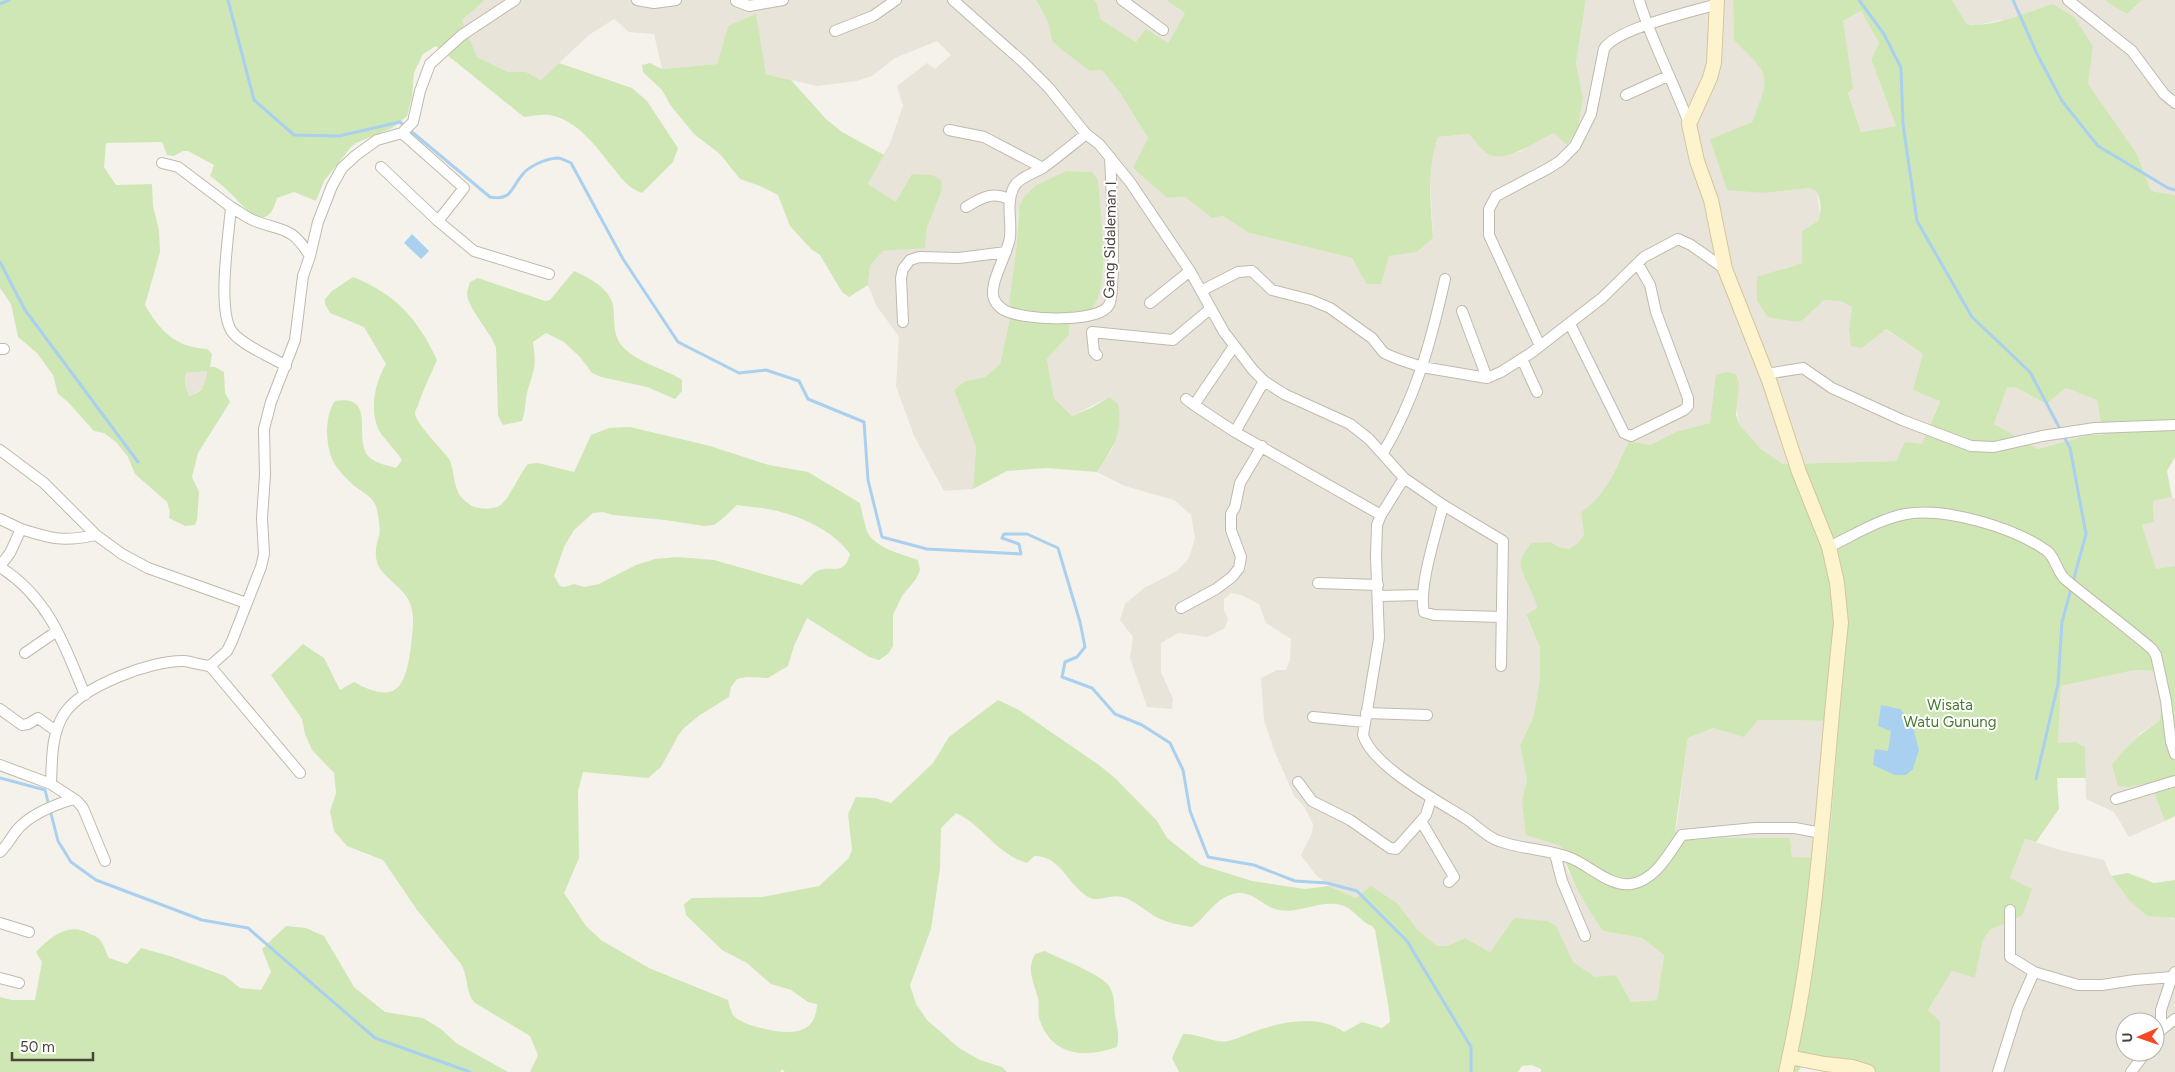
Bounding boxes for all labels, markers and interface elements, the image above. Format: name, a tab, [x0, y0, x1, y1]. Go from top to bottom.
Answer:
street label: Gang Sidaleman I	[1100, 181, 1120, 299]
park label: Wisata Watu Gunung	[1904, 696, 1996, 731]
north arrow	[2115, 1012, 2165, 1062]
scale bar	[12, 1030, 94, 1062]
text: U	[2119, 1032, 2136, 1043]
text: 50 m	[20, 1038, 55, 1056]

